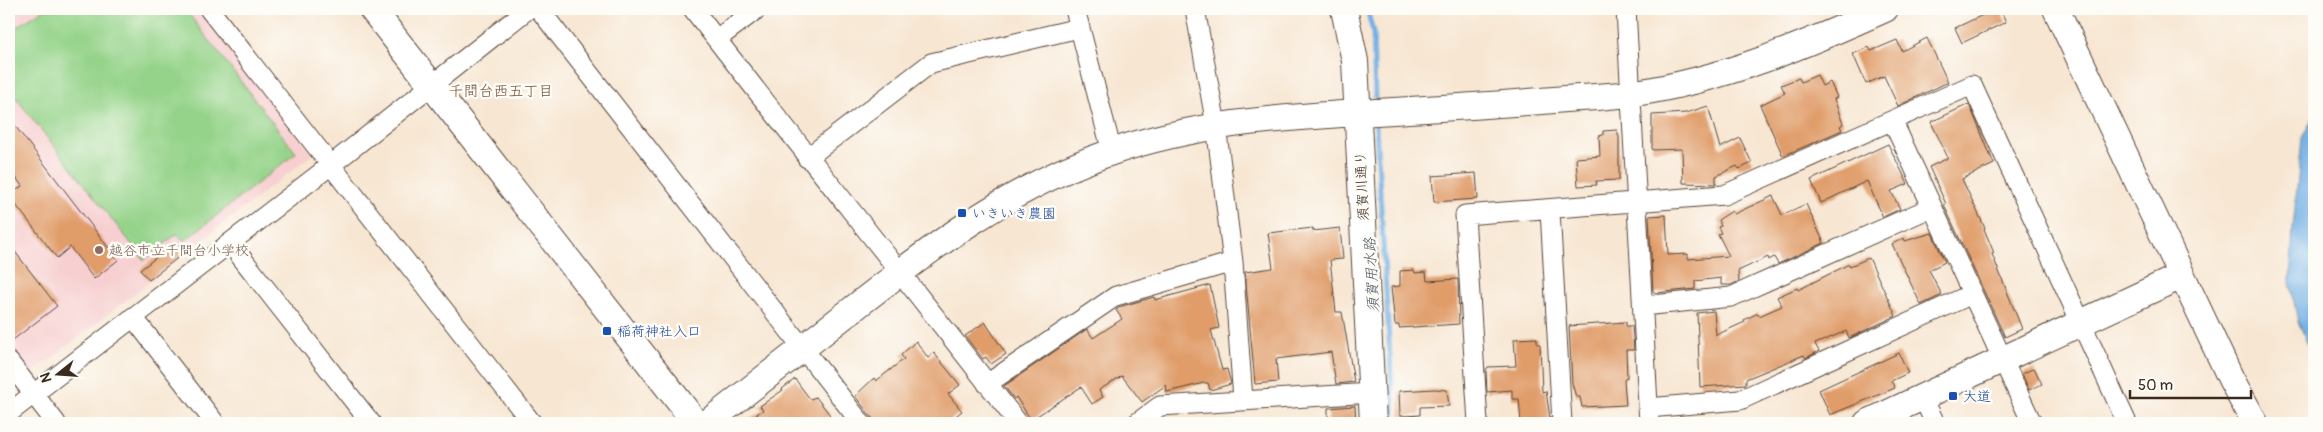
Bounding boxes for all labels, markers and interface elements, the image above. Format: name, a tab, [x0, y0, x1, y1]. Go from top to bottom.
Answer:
district label: 千間台西五丁目	[448, 82, 554, 101]
street label: 須賀川通り	[1352, 151, 1372, 221]
place label: いきいき農園	[972, 205, 1056, 222]
marker: いきいき農園	[956, 207, 968, 219]
water label: 須賀用水路	[1360, 236, 1383, 313]
place label: 越谷市立千間台小学校	[109, 242, 249, 259]
marker: 越谷市立千間台小学校	[93, 244, 105, 256]
place label: 稲荷神社入口	[617, 323, 701, 340]
marker: 稲荷神社入口	[601, 325, 613, 337]
north arrow	[32, 350, 82, 400]
scale bar	[2130, 367, 2252, 399]
text: N	[37, 371, 56, 385]
text: 50 m	[2138, 376, 2173, 395]
place label: 大道	[1963, 388, 1991, 405]
marker: 大道	[1947, 390, 1959, 402]

